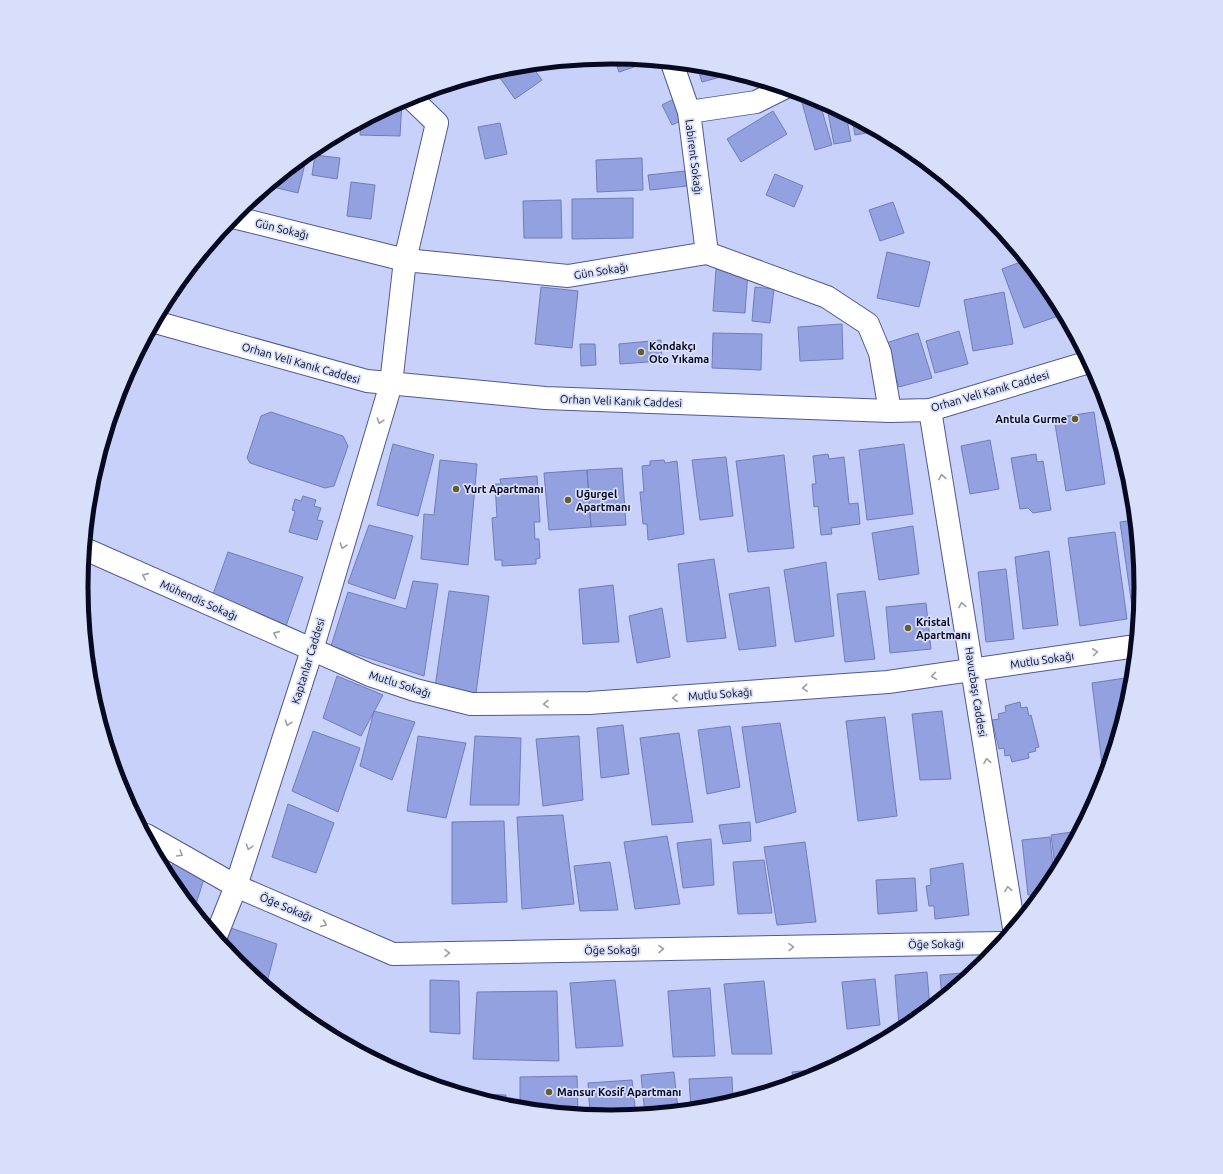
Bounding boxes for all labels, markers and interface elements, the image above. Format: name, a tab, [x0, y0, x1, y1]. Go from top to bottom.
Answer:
street label: Labirent Sokağı	[683, 118, 705, 196]
street label: Gün Sokağı	[254, 217, 310, 241]
street label: Gün Sokağı	[573, 261, 629, 281]
street label: Orhan Veli Kanık Caddesi	[241, 340, 361, 386]
place label: Kondakçı Oto Yıkama	[649, 340, 709, 365]
marker: Kondakçı Oto Yıkama	[636, 347, 646, 357]
street label: Orhan Veli Kanık Caddesi	[930, 368, 1050, 414]
street label: Orhan Veli Kanık Caddesi	[560, 393, 682, 409]
place label: Antula Gurme	[995, 413, 1067, 425]
marker: Antula Gurme	[1070, 414, 1080, 424]
one-way arrow	[376, 417, 385, 424]
one-way arrow	[938, 474, 947, 480]
place label: Yurt Apartmanı	[464, 483, 544, 495]
marker: Yurt Apartmanı	[451, 484, 461, 494]
place label: Uḡurgel Apartmanı	[576, 488, 631, 513]
marker: Uḡurgel Apartmanı	[563, 495, 573, 505]
one-way arrow	[339, 542, 348, 549]
one-way arrow	[141, 573, 149, 581]
street label: Mühendis Sokağı	[159, 578, 239, 622]
one-way arrow	[959, 602, 967, 608]
place label: Kristal Apartmanı	[916, 616, 971, 641]
street label: Kaptanlar Caddesi	[289, 617, 327, 705]
marker: Kristal Apartmanı	[903, 623, 913, 633]
one-way arrow	[273, 631, 281, 639]
street label: Havuzbaşı Caddesi	[963, 646, 989, 738]
one-way arrow	[1092, 648, 1098, 657]
street label: Mutlu Sokağı	[1009, 650, 1075, 670]
street label: Mutlu Sokağı	[368, 668, 432, 700]
one-way arrow	[931, 671, 937, 680]
one-way arrow	[802, 684, 808, 693]
street label: Mutlu Sokağı	[688, 686, 752, 702]
one-way arrow	[672, 693, 678, 702]
one-way arrow	[543, 699, 549, 708]
one-way arrow	[284, 720, 293, 727]
one-way arrow	[984, 758, 992, 764]
one-way arrow	[245, 844, 254, 851]
one-way arrow	[176, 850, 183, 857]
one-way arrow	[1004, 886, 1013, 892]
street label: Öḡe Sokağı	[258, 891, 314, 923]
one-way arrow	[320, 919, 327, 927]
street label: Öḡe Sokağı	[908, 938, 964, 950]
one-way arrow	[788, 943, 794, 951]
street label: Öḡe Sokağı	[584, 944, 640, 956]
one-way arrow	[658, 945, 664, 953]
one-way arrow	[444, 949, 450, 957]
place label: Mansur Kosif Apartmanı	[557, 1086, 681, 1098]
marker: Mansur Kosif Apartmanı	[544, 1087, 554, 1097]

